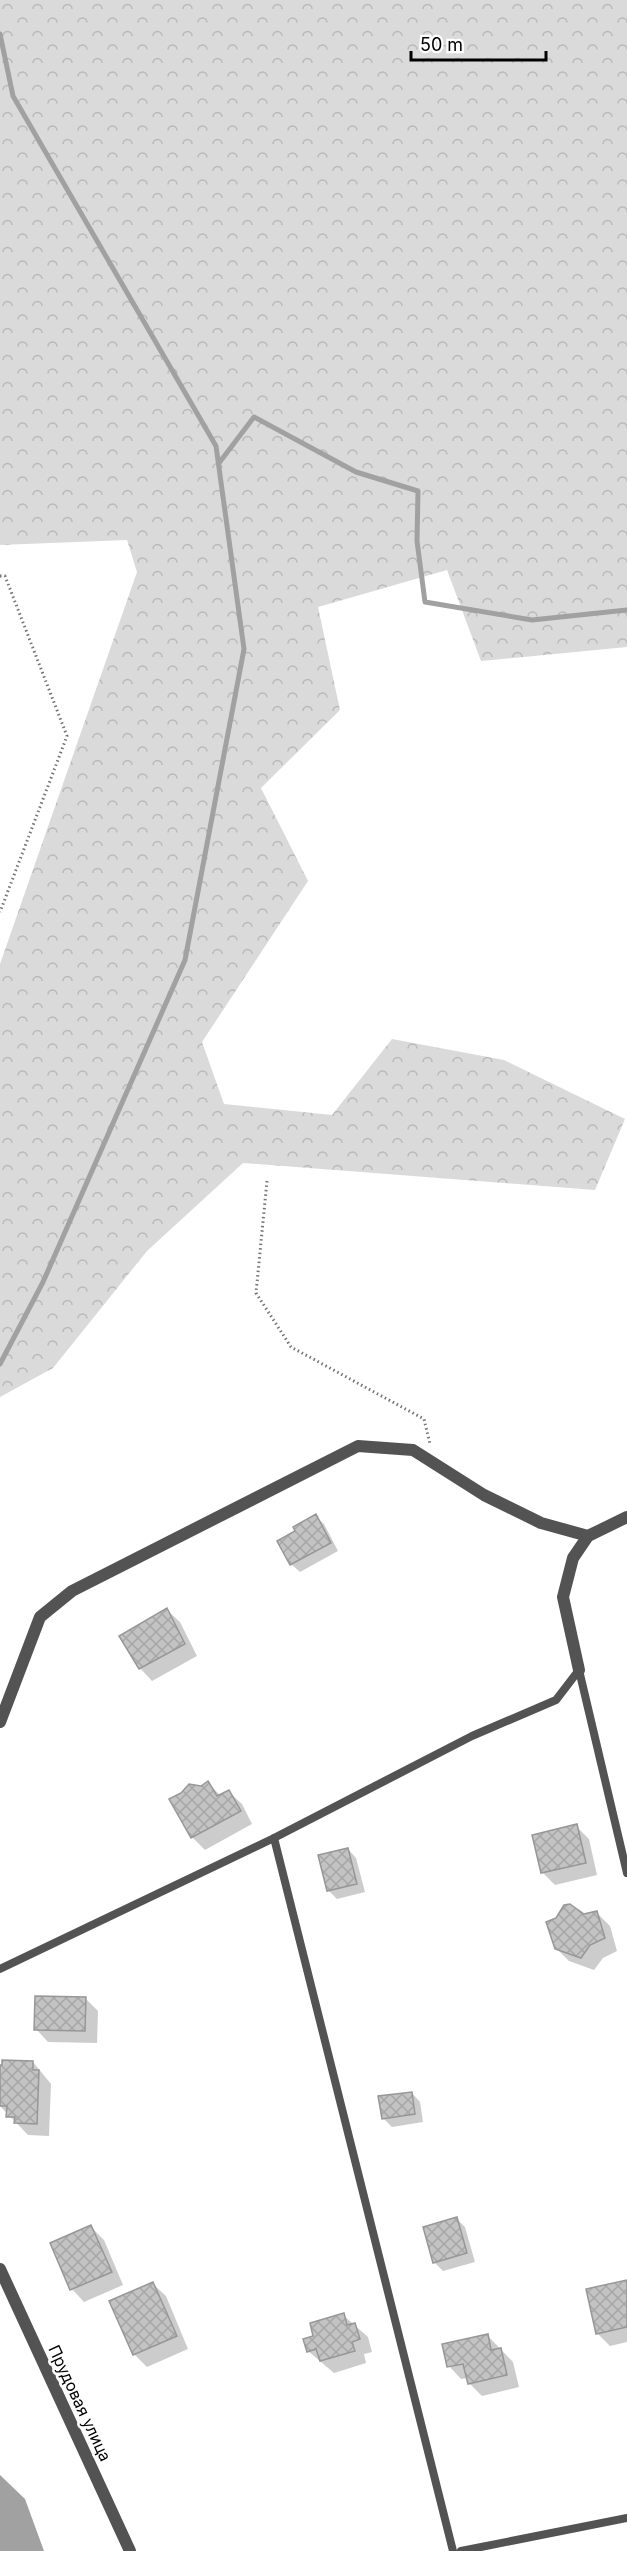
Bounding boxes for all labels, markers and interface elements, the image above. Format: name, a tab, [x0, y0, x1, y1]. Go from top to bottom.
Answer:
scale bar	[411, 24, 546, 62]
text: 50 m	[420, 34, 463, 55]
street label: Прудовая улица	[44, 2342, 116, 2464]

